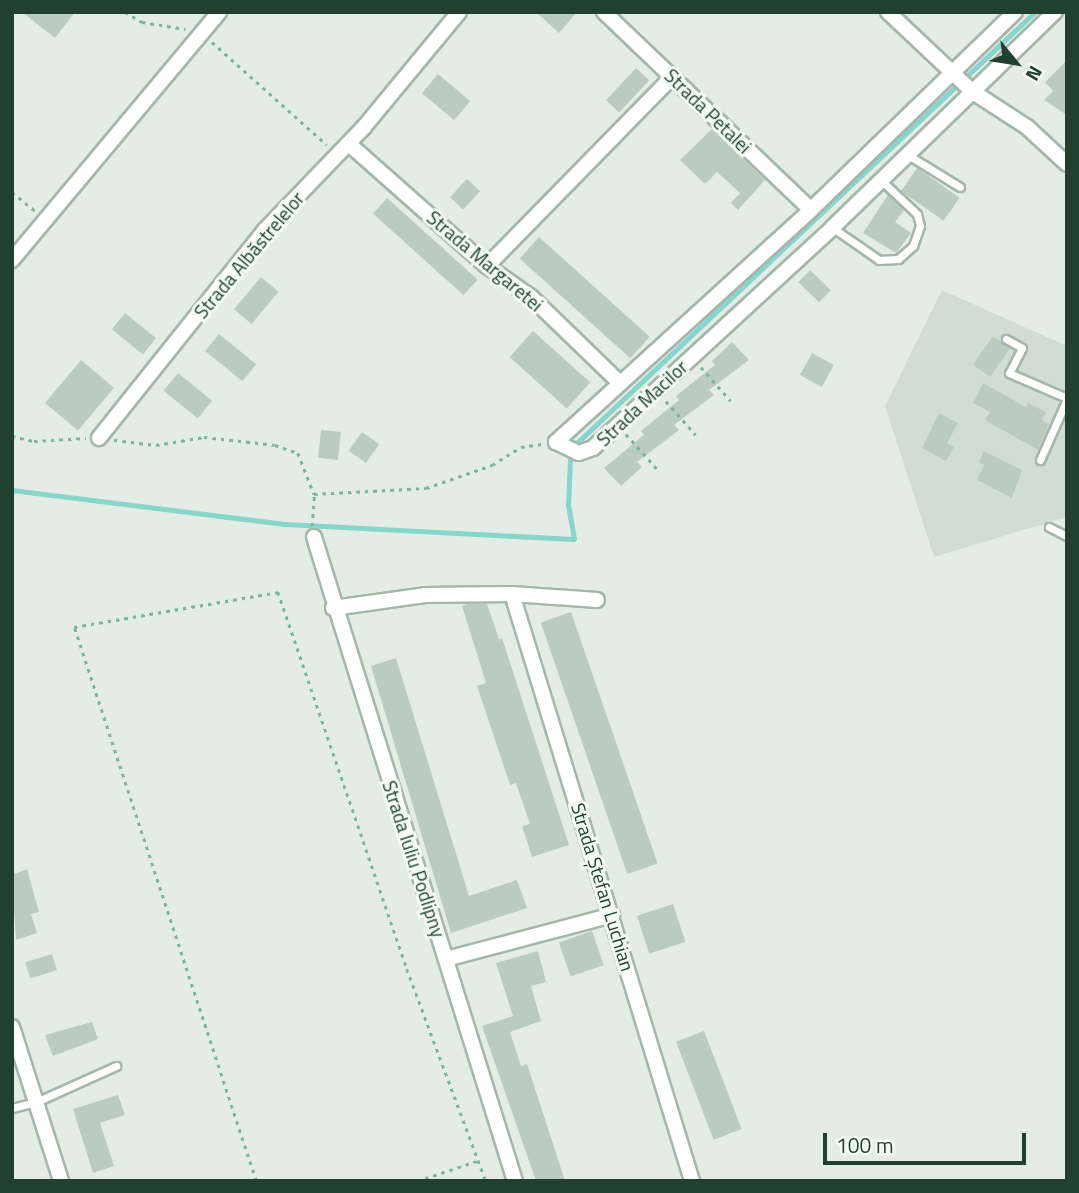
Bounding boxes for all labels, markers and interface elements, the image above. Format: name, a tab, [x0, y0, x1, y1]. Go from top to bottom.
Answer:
north arrow	[981, 28, 1051, 98]
text: N	[1019, 61, 1050, 87]
street label: Strada Petalei	[660, 64, 756, 158]
street label: Strada Albăstrelelor	[189, 187, 309, 323]
street label: Strada Margaretei	[422, 206, 548, 316]
street label: Strada Macilor	[592, 355, 692, 451]
street label: Strada Iuliu Podlipny	[378, 778, 450, 940]
street label: Strada Ștefan Luchian	[567, 800, 639, 974]
scale bar	[827, 1120, 1030, 1164]
text: 100 m	[836, 1129, 893, 1161]

